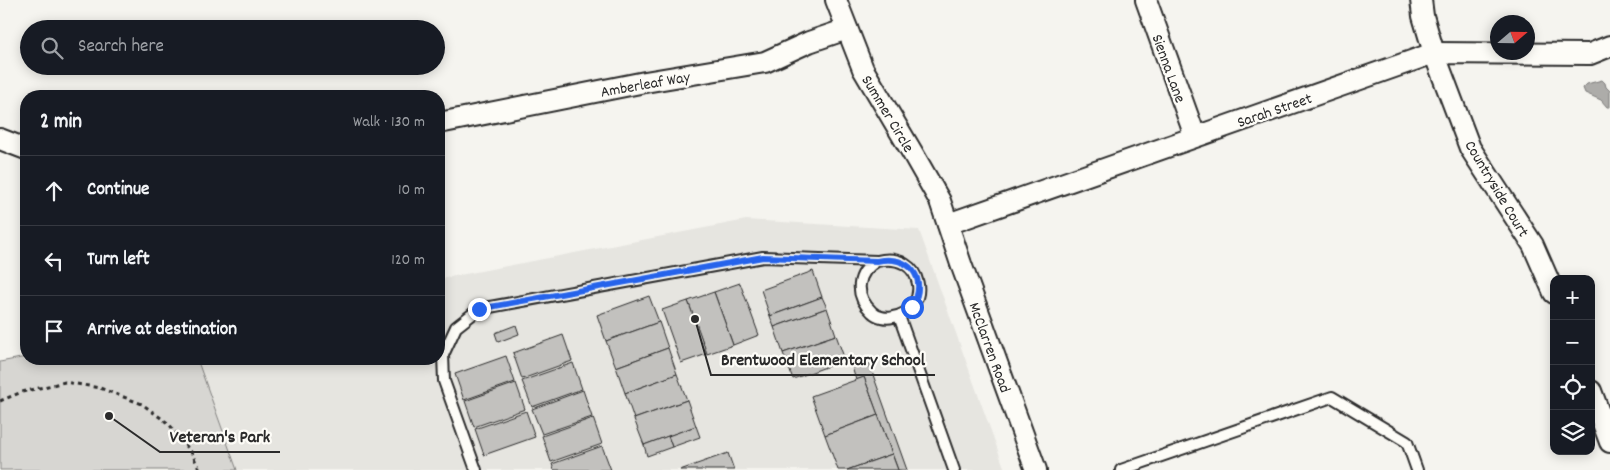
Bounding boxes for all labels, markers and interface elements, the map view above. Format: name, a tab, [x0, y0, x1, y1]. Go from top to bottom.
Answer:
north arrow	[1490, 15, 1535, 60]
search box	[20, 20, 445, 75]
street label: Sienna Lane	[1145, 31, 1191, 106]
icon: search	[38, 34, 66, 62]
text: Search here	[78, 34, 164, 61]
street label: Amberleaf Way	[599, 66, 692, 105]
street label: Summer Circle	[855, 71, 919, 157]
street label: Sarah Street	[1234, 88, 1315, 135]
text: 2 min	[40, 108, 82, 138]
text: Walk · 130 m	[353, 111, 425, 134]
street label: Countryside Court	[1458, 137, 1534, 242]
icon: ahead	[40, 177, 68, 205]
text: Continue	[87, 177, 149, 204]
text: 10 m	[398, 179, 425, 202]
icon: left	[40, 247, 68, 275]
text: Turn left	[87, 247, 150, 274]
text: 120 m	[391, 249, 425, 272]
map controls	[1550, 275, 1595, 455]
button: +	[1550, 275, 1595, 320]
route start	[901, 296, 924, 319]
route end	[468, 298, 491, 321]
street label: McClarren Road	[962, 299, 1016, 396]
icon: arrive	[40, 317, 68, 345]
text: Arrive at destination	[87, 317, 237, 344]
button: −	[1550, 320, 1595, 365]
callout: Brentwood Elementary School	[711, 342, 935, 375]
text: Brentwood Elementary School	[721, 349, 926, 374]
button: locate	[1550, 365, 1595, 410]
button: layers	[1550, 410, 1595, 455]
callout: Veteran's Park	[160, 419, 280, 452]
text: Veteran's Park	[170, 426, 271, 451]

